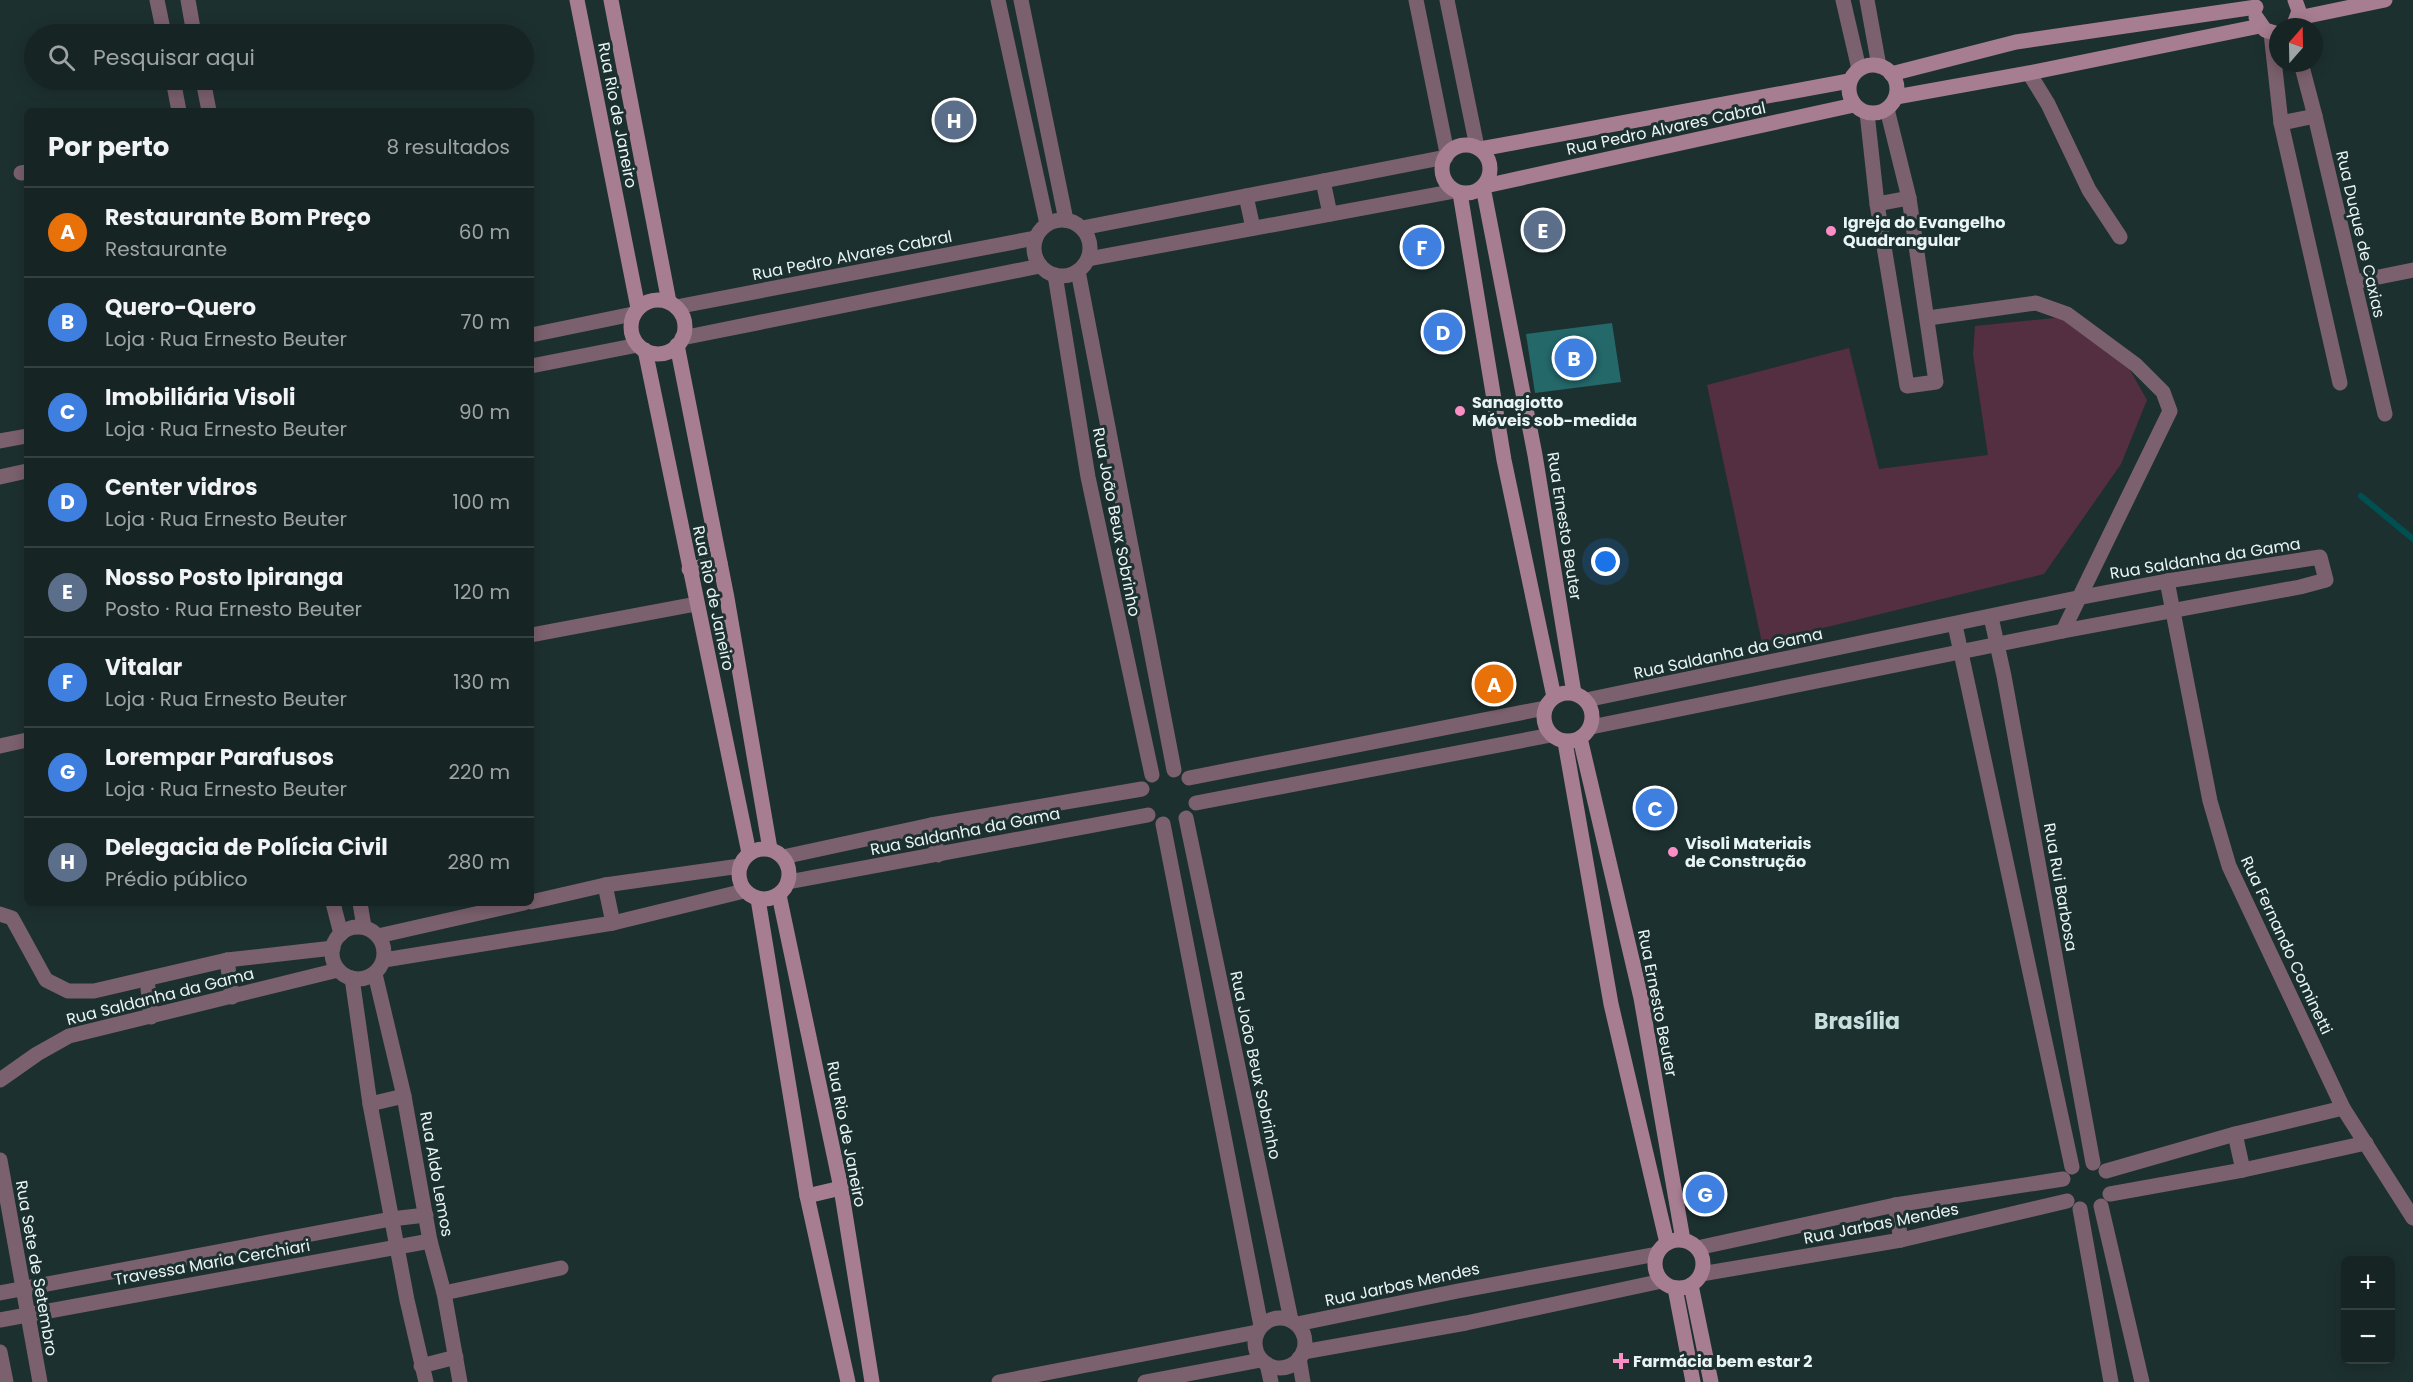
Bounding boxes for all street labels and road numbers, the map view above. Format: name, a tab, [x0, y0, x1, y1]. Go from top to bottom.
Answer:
street label: Rua Rio de Janeiro	[592, 40, 643, 190]
street label: Rua Pedro Alvares Cabral	[1564, 96, 1768, 161]
street label: Rua Duque de Caxias	[2330, 148, 2391, 320]
street label: Rua Pedro Alvares Cabral	[750, 225, 954, 286]
street label: Rua João Beux Sobrinho	[1087, 426, 1146, 619]
street label: Rua Ernesto Beuter	[1541, 450, 1588, 602]
street label: Rua Rio de Janeiro	[687, 523, 740, 673]
street label: Rua Saldanha da Gama	[2108, 532, 2302, 585]
street label: Rua Saldanha da Gama	[1631, 622, 1825, 685]
street label: Rua Saldanha da Gama	[868, 802, 1062, 861]
street label: Rua Rui Barbosa	[2038, 821, 2083, 953]
street label: Rua Fernando Cominetti	[2235, 852, 2338, 1038]
street label: Rua Ernesto Beuter	[1632, 927, 1683, 1079]
street label: Rua Saldanha da Gama	[64, 962, 256, 1031]
street label: Rua João Beux Sobrinho	[1224, 969, 1287, 1161]
street label: Rua Rio de Janeiro	[821, 1059, 872, 1209]
street label: Rua Aldo Lemos	[414, 1110, 459, 1239]
street label: Rua Sete de Setembro	[10, 1178, 63, 1358]
street label: Rua Jarbas Mendes	[1802, 1197, 1961, 1250]
street label: Travessa Maria Cerchiari	[112, 1234, 312, 1291]
street label: Rua Jarbas Mendes	[1323, 1257, 1482, 1312]

